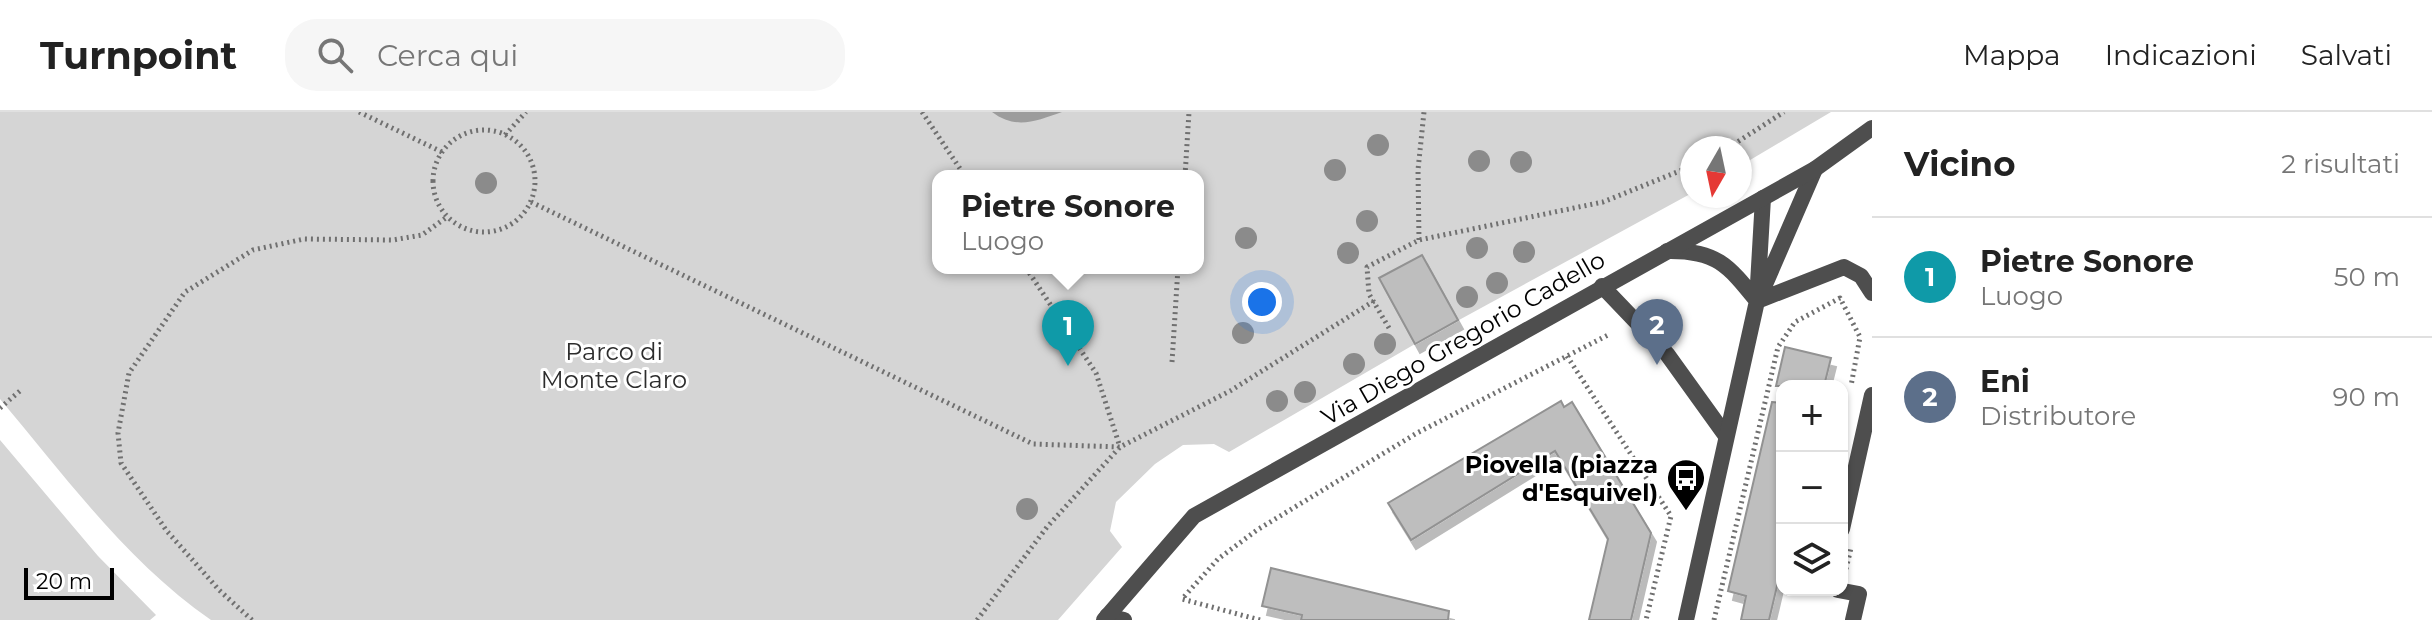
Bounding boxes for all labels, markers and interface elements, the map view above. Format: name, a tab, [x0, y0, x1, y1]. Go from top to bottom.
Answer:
search box	[285, 19, 845, 91]
text: Turnpoint	[40, 32, 237, 79]
icon: search	[313, 33, 357, 77]
text: Cerca qui	[377, 37, 518, 74]
text: Mappa	[1963, 38, 2061, 72]
text: Indicazioni	[2105, 38, 2257, 72]
text: Salvati	[2301, 38, 2392, 72]
north arrow	[1680, 136, 1752, 208]
text: Vicino	[1904, 143, 2016, 185]
text: 2 risultati	[2281, 148, 2400, 180]
popup	[932, 170, 1204, 274]
text: Pietre Sonore	[961, 188, 1175, 225]
text: Luogo	[961, 225, 1044, 257]
text: Pietre Sonore	[1980, 243, 2194, 280]
street label: Via Diego Gregorio Cadello	[1316, 245, 1610, 431]
text: 1	[1925, 261, 1935, 293]
text: 50 m	[2334, 261, 2400, 293]
text: Luogo	[1980, 280, 2063, 312]
your location	[1242, 282, 1282, 322]
pin: 2	[1631, 299, 1683, 365]
pin: 1	[1042, 300, 1094, 366]
park label: Parco di Monte Claro	[541, 337, 687, 394]
text: Eni	[1980, 363, 2030, 400]
map controls	[1776, 380, 1848, 596]
button: +	[1776, 380, 1848, 452]
text: 2	[1922, 381, 1938, 413]
text: 90 m	[2333, 381, 2400, 413]
text: Distributore	[1980, 400, 2136, 432]
place label: Piovella (piazza d'Esquivel)	[1465, 450, 1658, 507]
button: −	[1776, 452, 1848, 524]
bus stop icon: Piovella (piazza d'Esquivel)	[1665, 457, 1707, 512]
button: layers	[1776, 524, 1848, 596]
scale bar	[24, 564, 114, 600]
text: 20 m	[36, 568, 92, 595]

